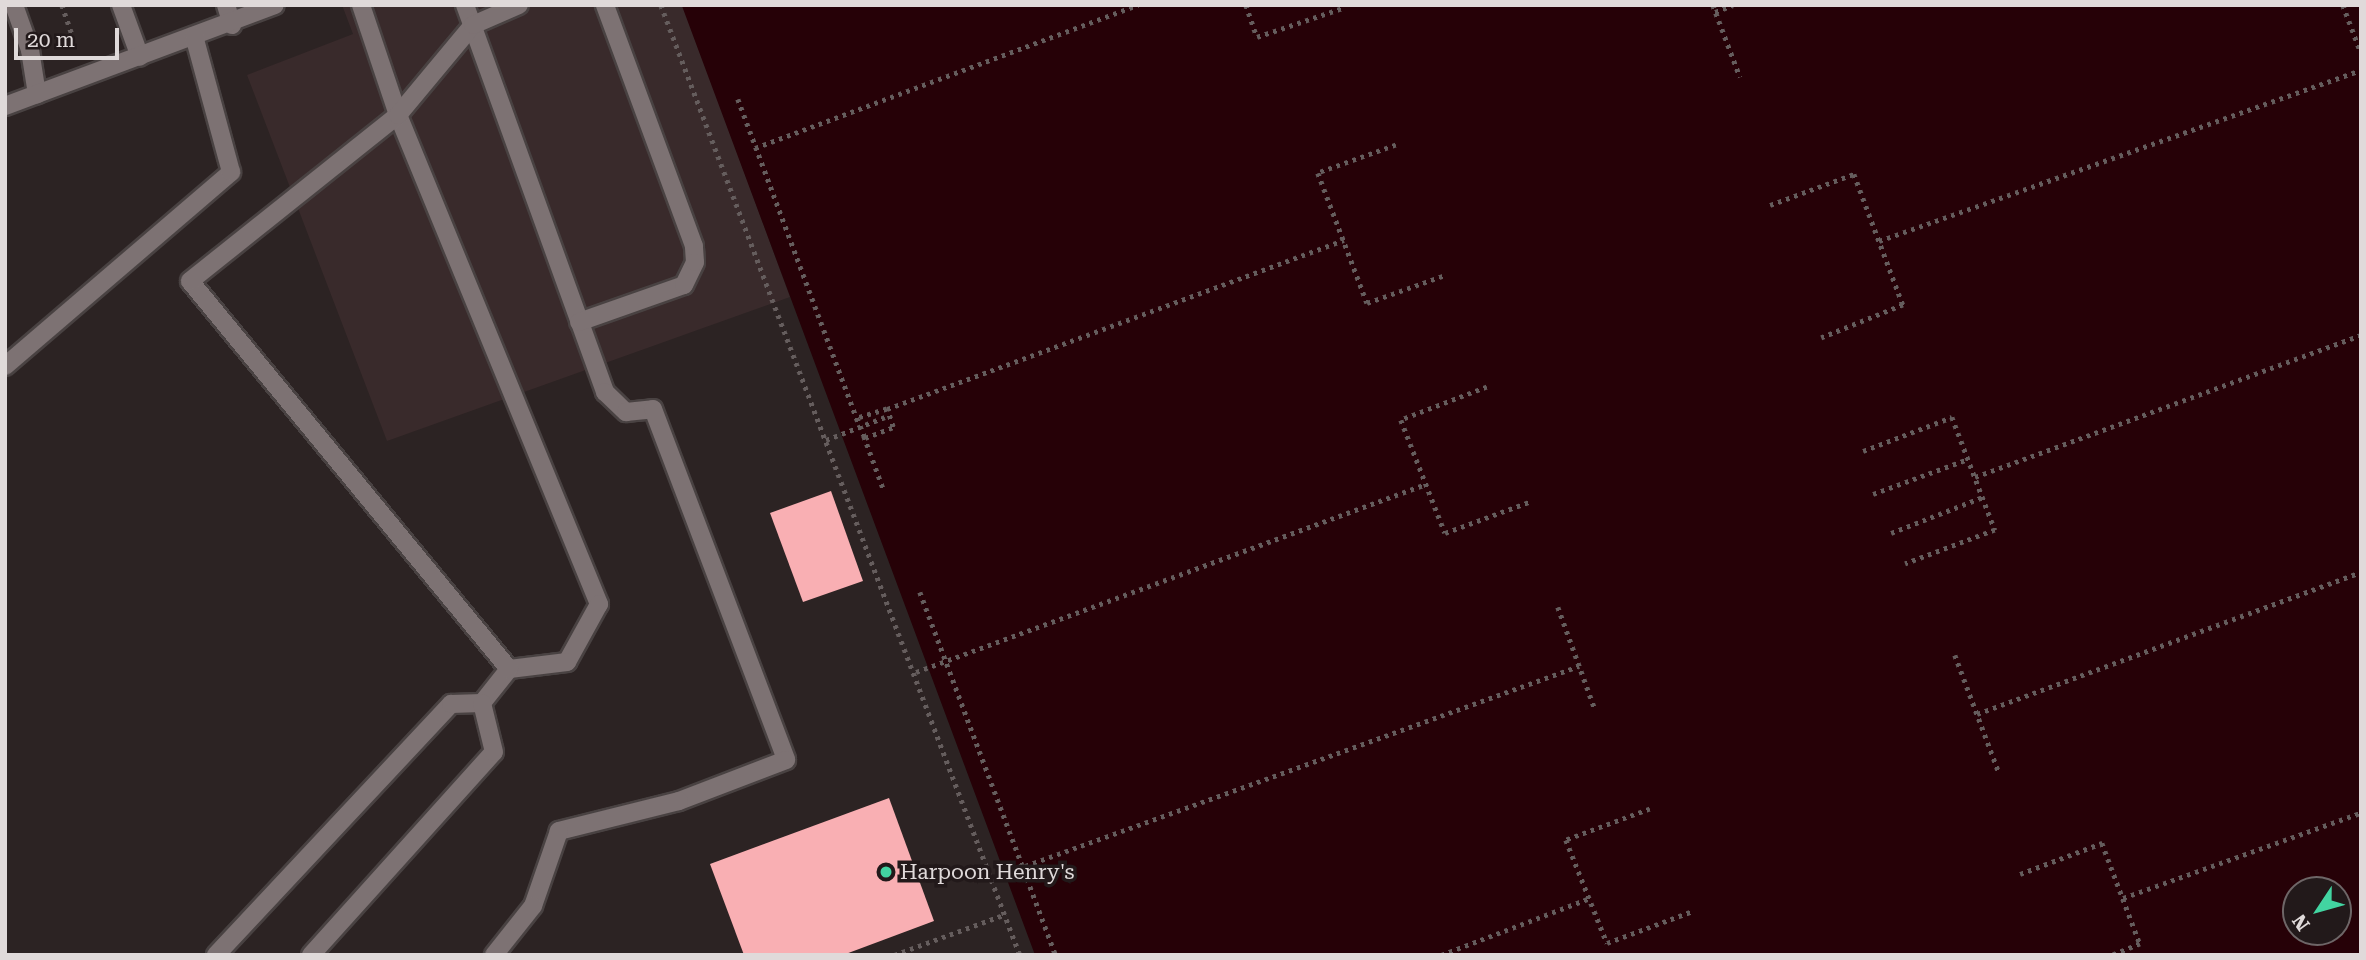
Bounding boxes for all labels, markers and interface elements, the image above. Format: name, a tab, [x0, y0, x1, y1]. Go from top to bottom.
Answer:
scale bar	[18, 14, 122, 58]
text: 20 m	[27, 28, 75, 52]
place label: Harpoon Henry's	[900, 859, 1074, 885]
marker: Harpoon Henry's	[878, 864, 894, 880]
north arrow	[2282, 876, 2352, 946]
text: N	[2288, 910, 2315, 935]

